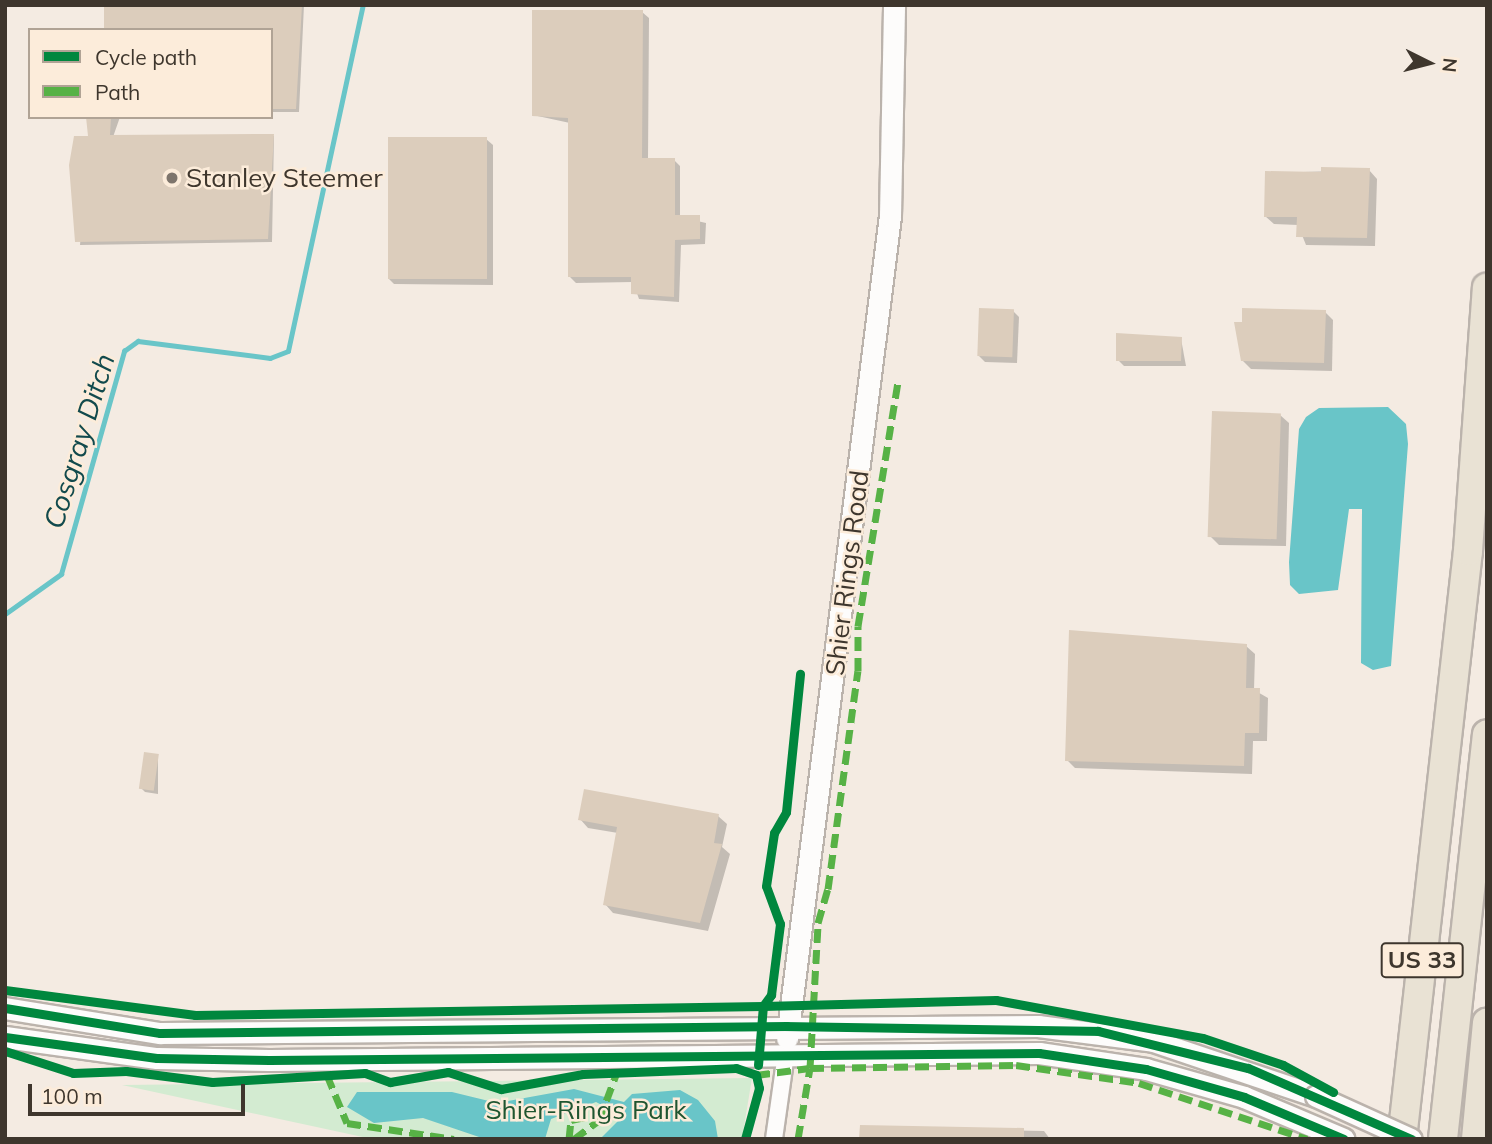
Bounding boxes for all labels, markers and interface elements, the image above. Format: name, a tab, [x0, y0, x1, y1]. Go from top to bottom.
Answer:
legend	[28, 28, 273, 119]
north arrow	[1394, 28, 1464, 98]
text: Cycle path	[95, 44, 197, 70]
text: N	[1437, 57, 1463, 74]
text: Path	[95, 79, 140, 105]
place label: Stanley Steemer	[186, 162, 383, 194]
marker: Stanley Steemer	[164, 170, 180, 186]
water label: Cosgray Ditch	[36, 349, 122, 533]
street label: Shier Rings Road	[819, 469, 875, 677]
road number: US 33	[1380, 940, 1464, 980]
scale bar	[32, 1070, 248, 1114]
text: 100 m	[41, 1083, 103, 1109]
park label: Shier-Rings Park	[485, 1094, 687, 1126]

